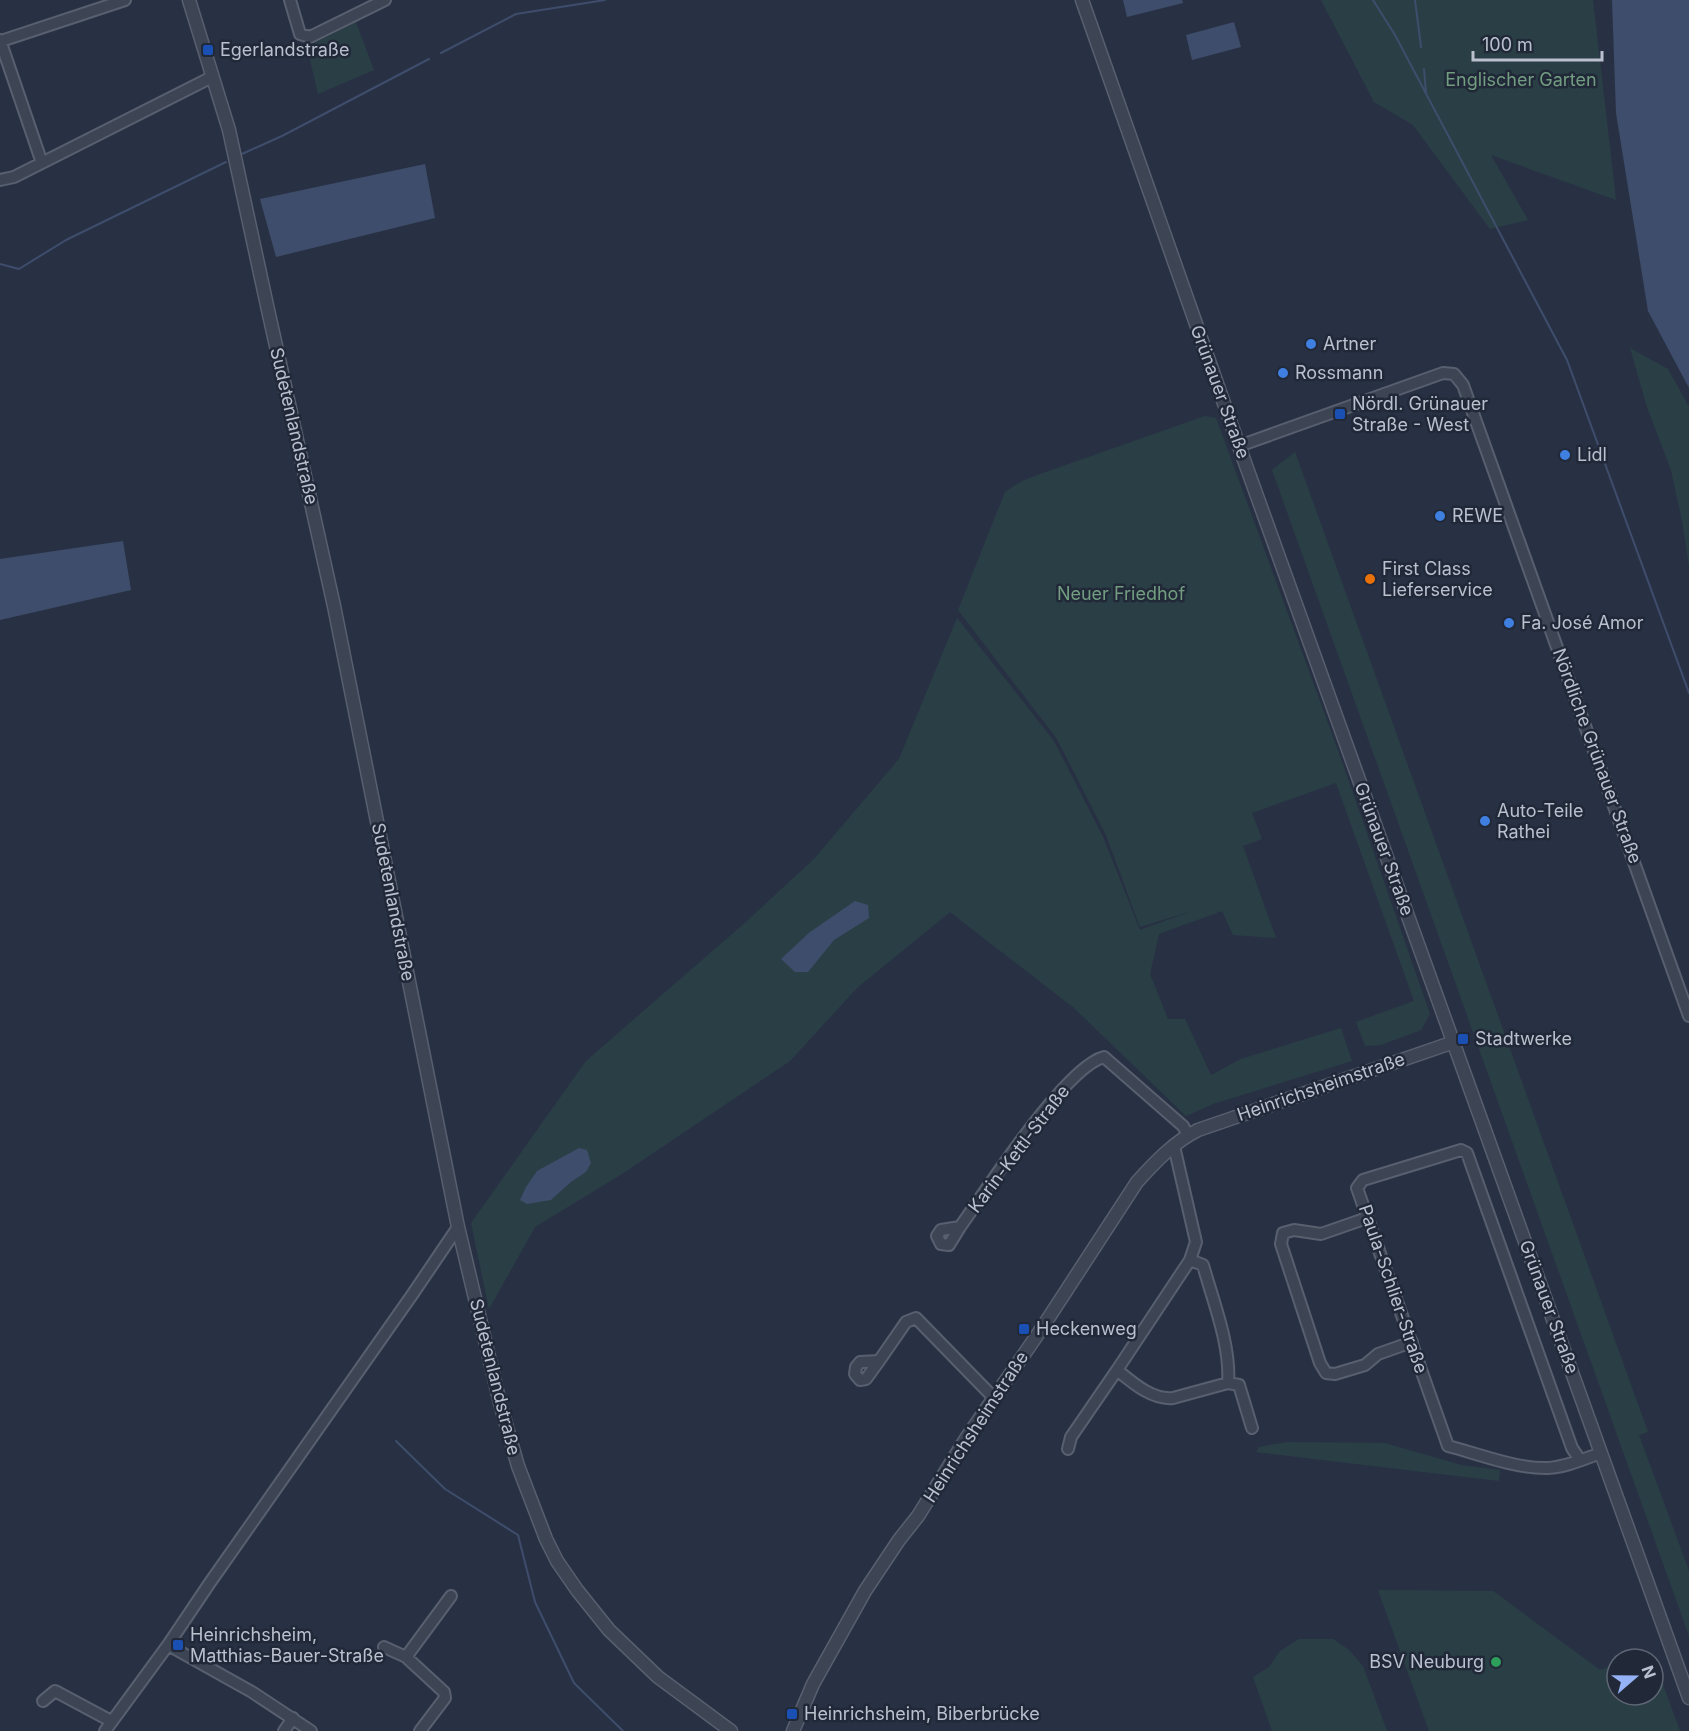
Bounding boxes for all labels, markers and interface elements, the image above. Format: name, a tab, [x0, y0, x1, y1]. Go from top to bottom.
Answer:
scale bar	[1473, 24, 1602, 62]
text: 100 m	[1482, 34, 1533, 55]
place label: Egerlandstraße	[220, 39, 349, 60]
marker: Egerlandstraße	[201, 43, 215, 57]
park label: Englischer Garten	[1445, 69, 1597, 90]
street label: Grünauer Straße	[1187, 322, 1254, 461]
place label: Artner	[1323, 333, 1376, 354]
marker: Artner	[1304, 337, 1318, 351]
street label: Sudetenlandstraße	[266, 345, 323, 506]
place label: Rossmann	[1295, 362, 1383, 383]
marker: Rossmann	[1276, 366, 1290, 380]
place label: Nördl. Grünauer Straße - West	[1352, 393, 1488, 435]
marker: Nördl. Grünauer Straße - West	[1333, 407, 1347, 421]
place label: Lidl	[1577, 444, 1607, 465]
marker: Lidl	[1558, 448, 1572, 462]
place label: REWE	[1452, 505, 1503, 526]
marker: REWE	[1433, 509, 1447, 523]
place label: First Class Lieferservice	[1382, 558, 1493, 600]
marker: First Class Lieferservice	[1363, 572, 1377, 586]
park label: Neuer Friedhof	[1057, 583, 1185, 604]
place label: Fa. José Amor	[1521, 612, 1644, 633]
marker: Fa. José Amor	[1502, 616, 1516, 630]
street label: Nördliche Grünauer Straße	[1549, 645, 1646, 866]
street label: Grünauer Straße	[1351, 779, 1418, 918]
place label: Auto-Teile Rathei	[1497, 800, 1583, 842]
marker: Auto-Teile Rathei	[1478, 814, 1492, 828]
street label: Sudetenlandstraße	[368, 821, 419, 983]
place label: Stadtwerke	[1475, 1028, 1572, 1049]
marker: Stadtwerke	[1456, 1032, 1470, 1046]
street label: Heinrichsheimstraße	[1234, 1048, 1407, 1125]
street label: Karin-Kettl-Straße	[964, 1081, 1073, 1217]
street label: Paula-Schlier-Straße	[1355, 1202, 1432, 1376]
street label: Grünauer Straße	[1516, 1237, 1583, 1376]
street label: Sudetenlandstraße	[466, 1296, 525, 1457]
place label: Heckenweg	[1036, 1318, 1137, 1339]
marker: Heckenweg	[1017, 1322, 1031, 1336]
street label: Heinrichsheimstraße	[919, 1347, 1032, 1506]
place label: Heinrichsheim, Matthias-Bauer-Straße	[190, 1624, 384, 1666]
marker: Heinrichsheim, Matthias-Bauer-Straße	[171, 1638, 185, 1652]
north arrow	[1605, 1647, 1665, 1707]
place label: BSV Neuburg	[1369, 1651, 1484, 1672]
marker: BSV Neuburg	[1489, 1655, 1503, 1669]
text: N	[1638, 1663, 1661, 1681]
place label: Heinrichsheim, Biberbrücke	[804, 1703, 1040, 1724]
marker: Heinrichsheim, Biberbrücke	[785, 1707, 799, 1721]

